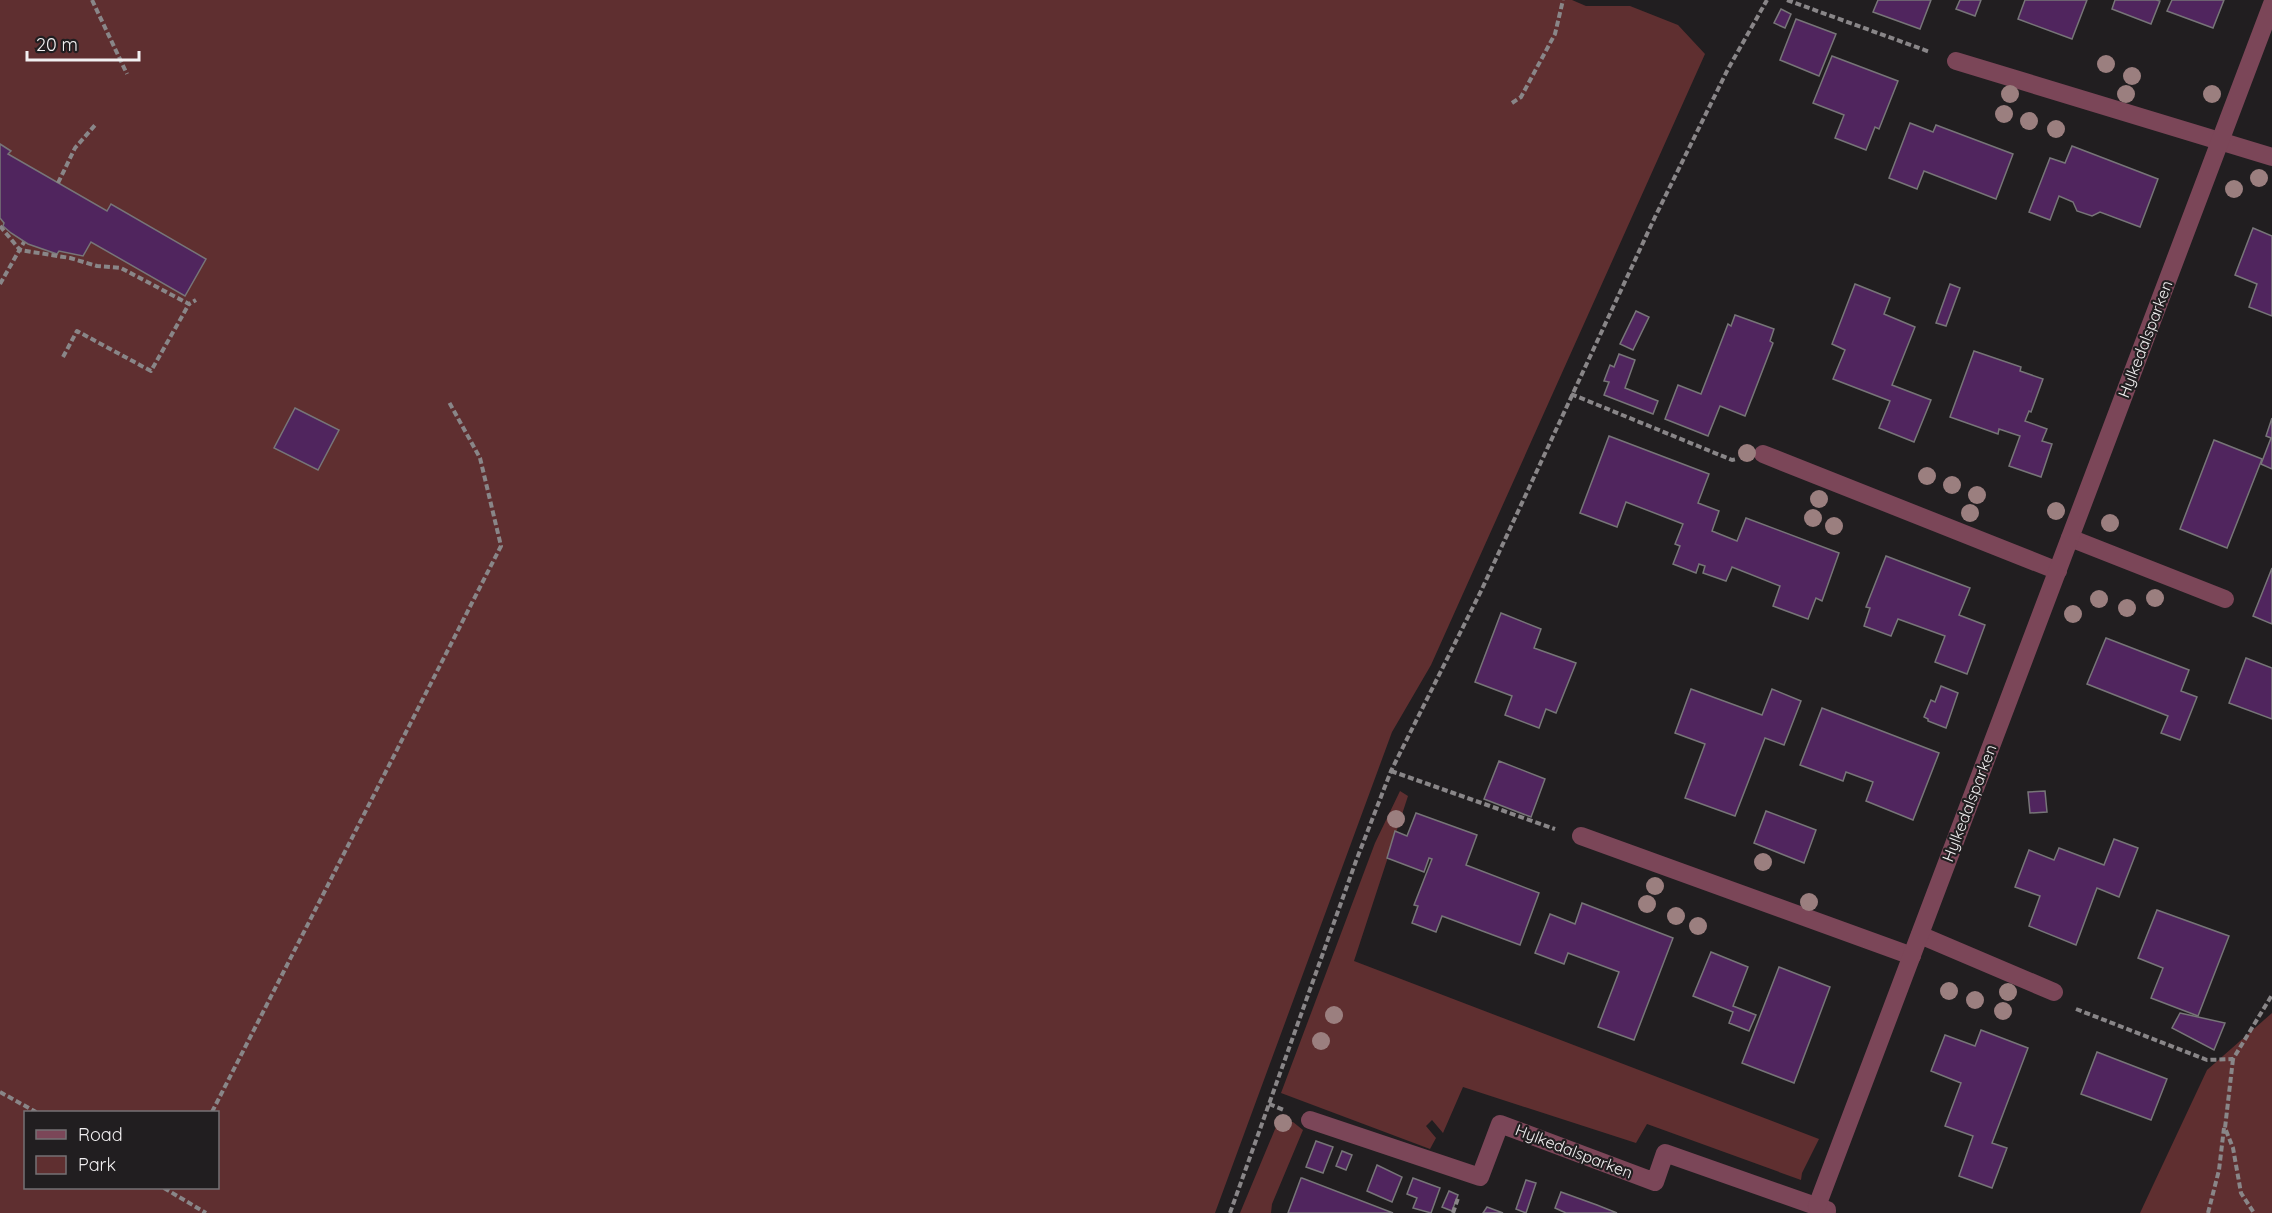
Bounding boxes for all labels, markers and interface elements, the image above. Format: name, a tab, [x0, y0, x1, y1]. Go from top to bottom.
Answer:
scale bar	[27, 24, 140, 62]
text: 20 m	[36, 33, 78, 56]
street label: Hylkedalsparken	[2113, 277, 2177, 401]
street label: Hylkedalsparken	[1937, 741, 2001, 865]
legend	[24, 1111, 219, 1189]
street label: Hylkedalsparken	[1512, 1119, 1636, 1183]
text: Road	[78, 1123, 123, 1146]
text: Park	[78, 1153, 116, 1176]

